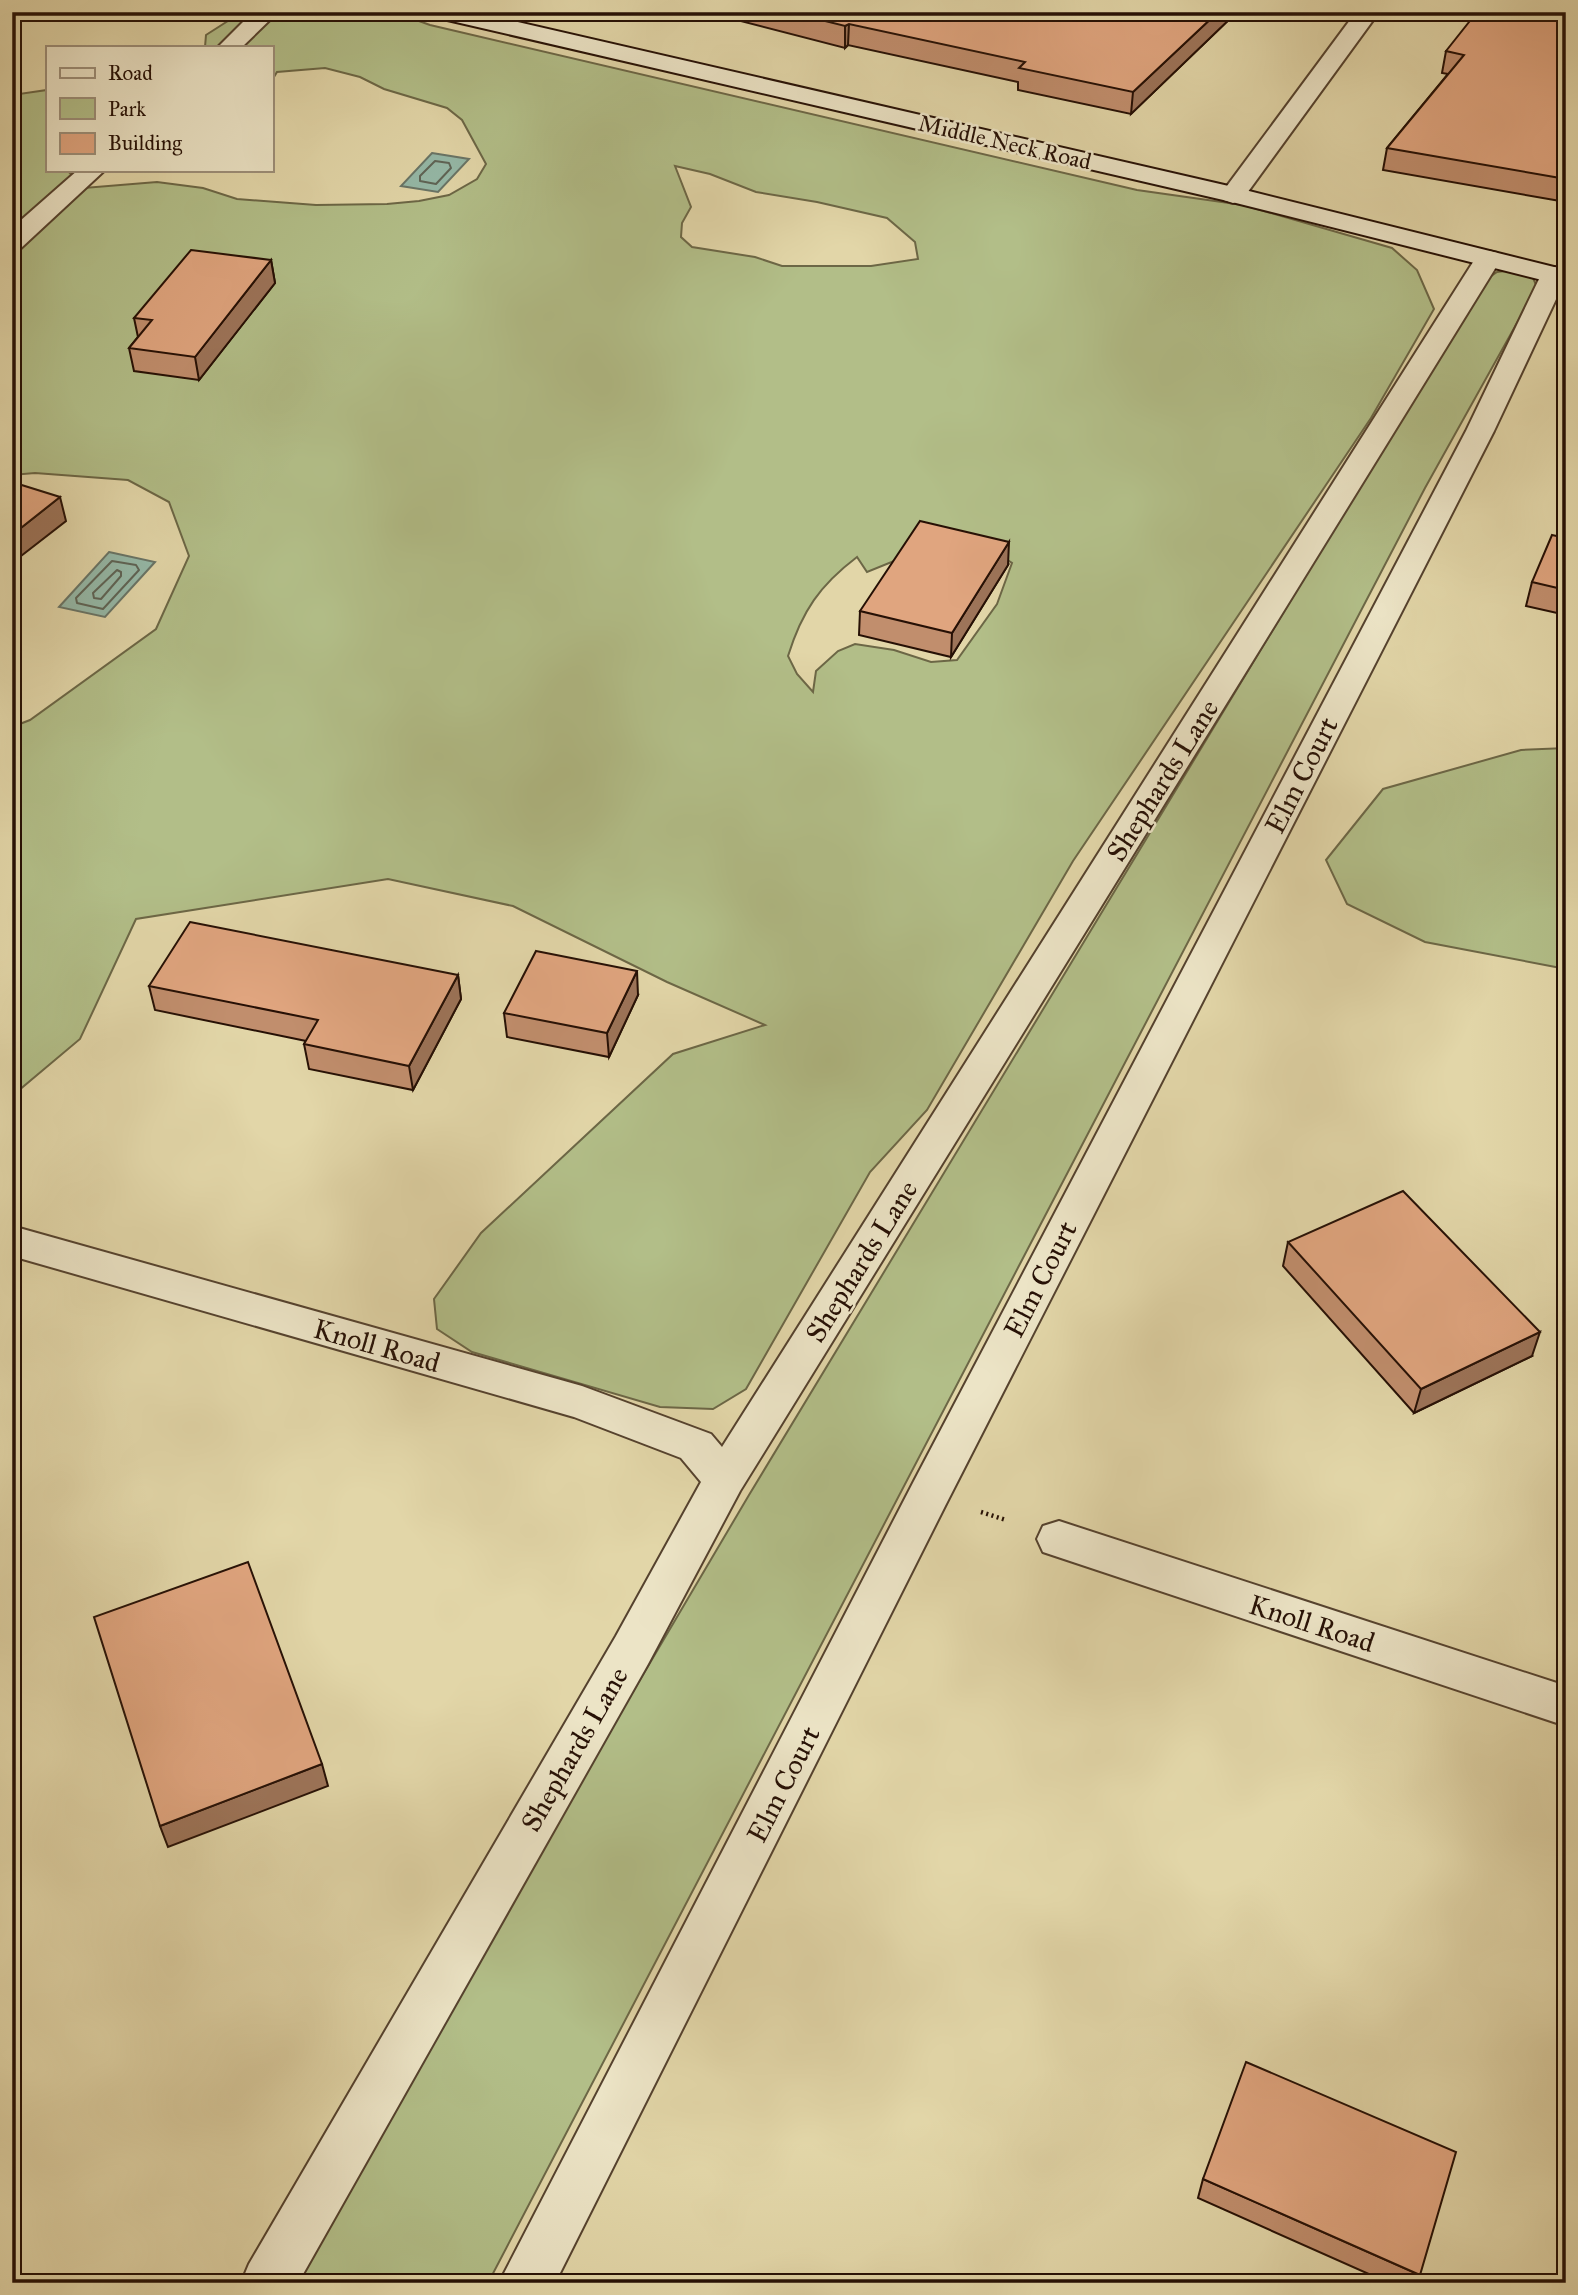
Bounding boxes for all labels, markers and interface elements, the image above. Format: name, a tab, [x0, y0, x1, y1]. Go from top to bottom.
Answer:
legend	[46, 46, 273, 172]
text: Road	[108, 60, 153, 86]
text: Park	[108, 96, 146, 122]
street label: Middle Neck Road	[916, 108, 1095, 176]
text: Building	[108, 130, 182, 156]
street label: Shephards Lane	[1099, 693, 1226, 868]
street label: Elm Court	[1257, 711, 1346, 839]
street label: Shephards Lane	[798, 1174, 925, 1349]
street label: Elm Court	[996, 1215, 1085, 1343]
street label: Knoll Road	[310, 1311, 444, 1380]
street label: Knoll Road	[1245, 1587, 1379, 1660]
street label: Shephards Lane	[513, 1661, 636, 1838]
street label: Elm Court	[739, 1720, 828, 1848]

